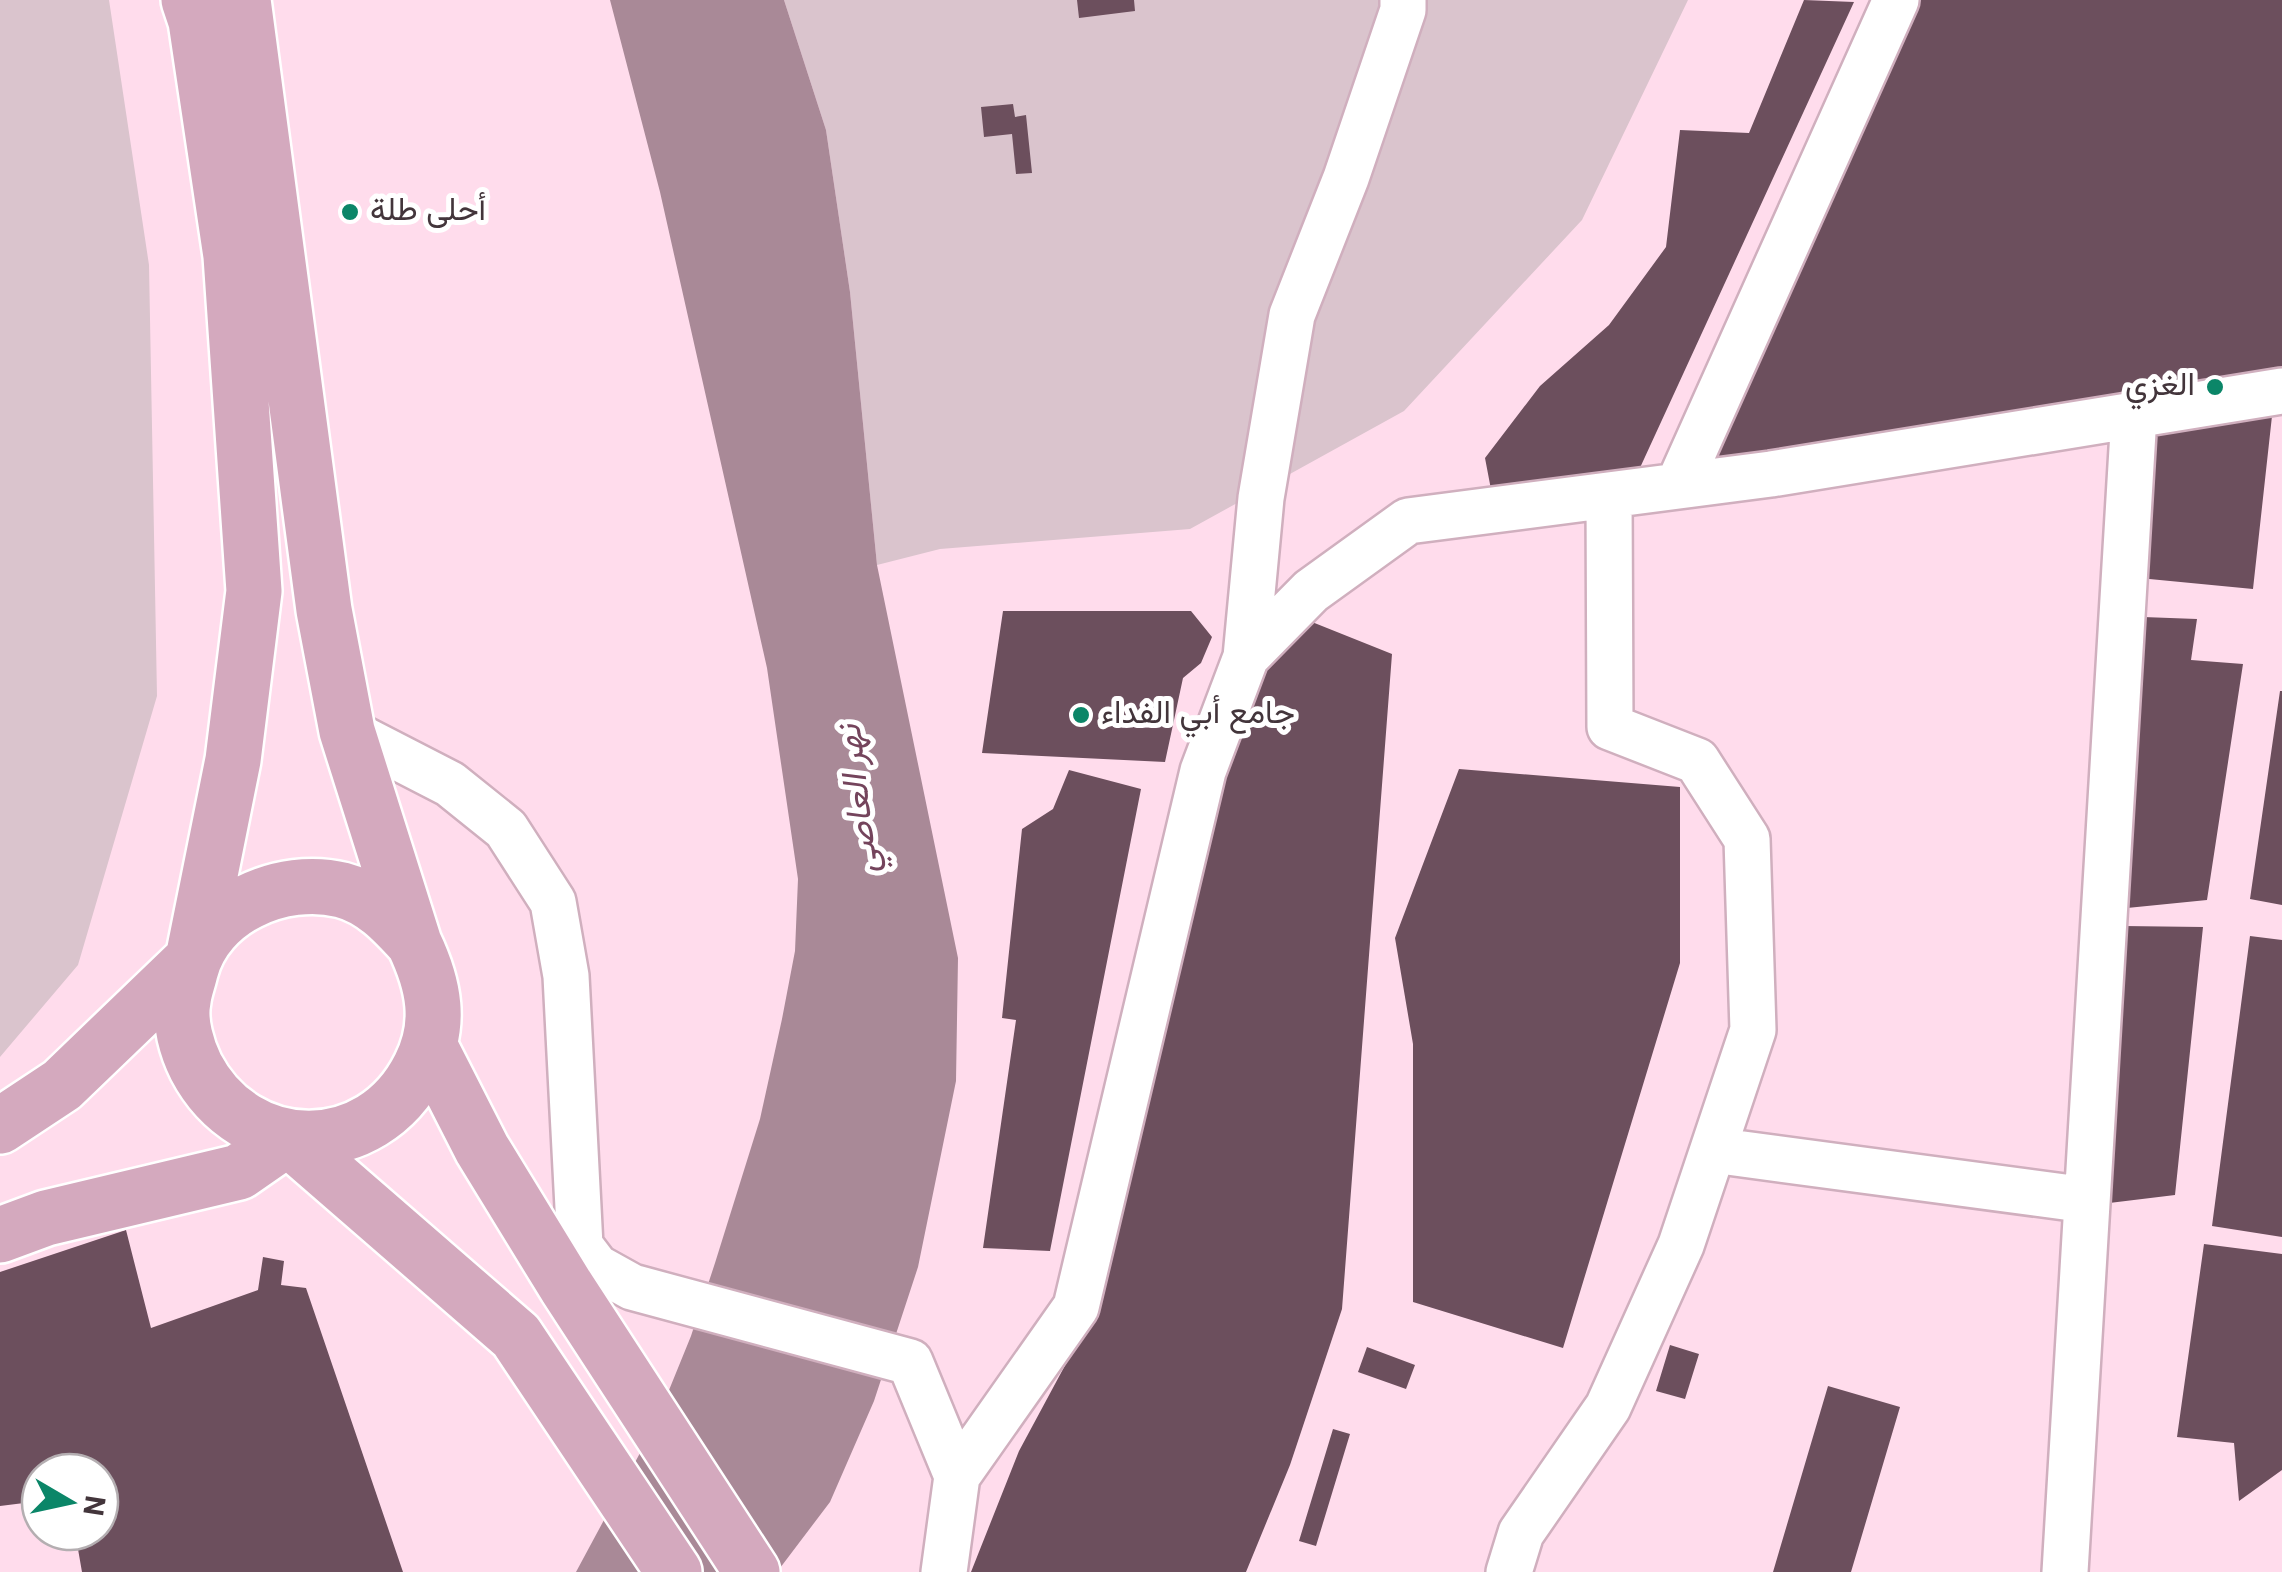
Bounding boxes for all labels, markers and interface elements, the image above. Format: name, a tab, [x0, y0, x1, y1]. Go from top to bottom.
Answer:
place label: أحلى طلة	[370, 187, 486, 237]
marker: أحلى طلة	[339, 201, 361, 223]
place label: الغزي	[2125, 362, 2195, 412]
marker: الغزي	[2204, 376, 2226, 398]
place label: جامع أبي الفداء	[1101, 690, 1295, 740]
marker: جامع أبي الفداء	[1070, 704, 1092, 726]
water label: نهر العاصي	[823, 719, 896, 877]
north arrow	[20, 1452, 120, 1552]
text: N	[68, 1492, 115, 1519]

